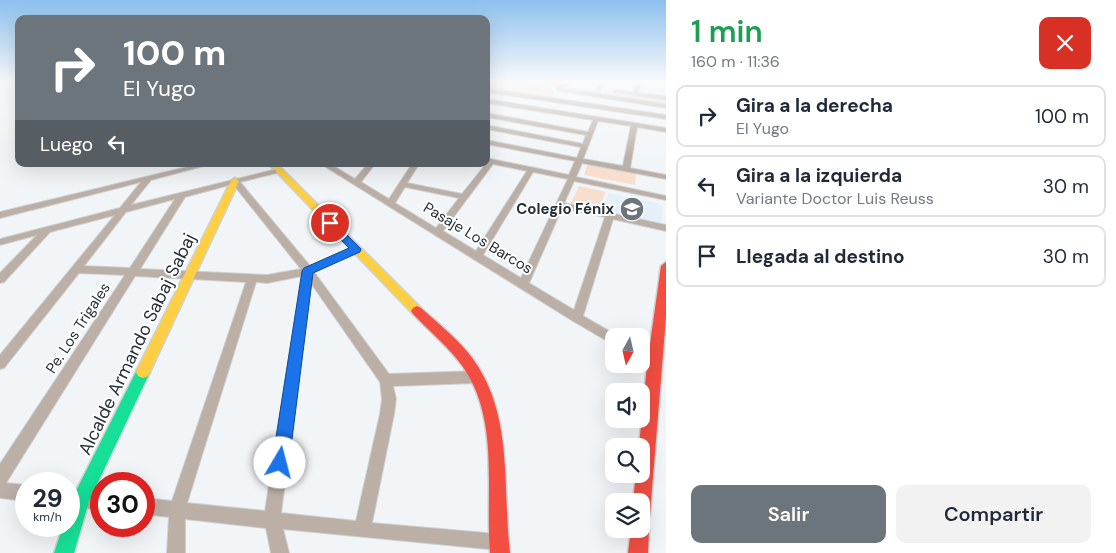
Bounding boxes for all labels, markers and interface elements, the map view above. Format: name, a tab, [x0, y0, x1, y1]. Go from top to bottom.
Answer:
text: 1 min	[691, 12, 763, 51]
button: close	[1039, 17, 1091, 69]
text: 100 m	[123, 30, 226, 76]
icon: right	[40, 35, 105, 100]
text: 160 m · 11:36	[691, 51, 780, 72]
text: El Yugo	[123, 74, 196, 103]
text: Gira a la derecha	[736, 93, 893, 118]
icon: right	[693, 102, 721, 130]
text: 100 m	[1035, 104, 1089, 129]
text: El Yugo	[736, 118, 789, 139]
icon: left	[103, 130, 131, 158]
text: Luego	[40, 132, 93, 157]
text: Gira a la izquierda	[736, 163, 902, 188]
icon: left	[693, 172, 721, 200]
text: 30 m	[1043, 174, 1089, 199]
text: Variante Doctor Luis Reuss	[736, 188, 934, 209]
school or university icon: Colegio Fénix	[619, 196, 645, 222]
street label: Pasaje Los Barcos	[420, 198, 536, 278]
place label: Colegio Fénix	[516, 199, 614, 219]
pin	[309, 202, 351, 244]
icon: arrive	[316, 209, 344, 237]
street label: Alcalde Armando Sabaj Sabaj	[73, 229, 201, 459]
icon: arrive	[693, 242, 721, 270]
text: Llegada al destino	[736, 244, 905, 269]
text: 30 m	[1043, 244, 1089, 269]
street label: Pe. Los Trigales	[41, 279, 115, 377]
north arrow	[605, 328, 650, 372]
map controls	[605, 328, 650, 538]
button: sound	[605, 383, 650, 428]
position arrow	[253, 436, 305, 488]
button: search	[605, 438, 650, 483]
speed limit sign: 30	[90, 472, 155, 537]
text: 29	[32, 482, 63, 515]
button: Salir	[691, 485, 886, 543]
button: Compartir	[896, 485, 1091, 543]
button: layers	[605, 493, 650, 538]
text: km/h	[33, 509, 62, 525]

